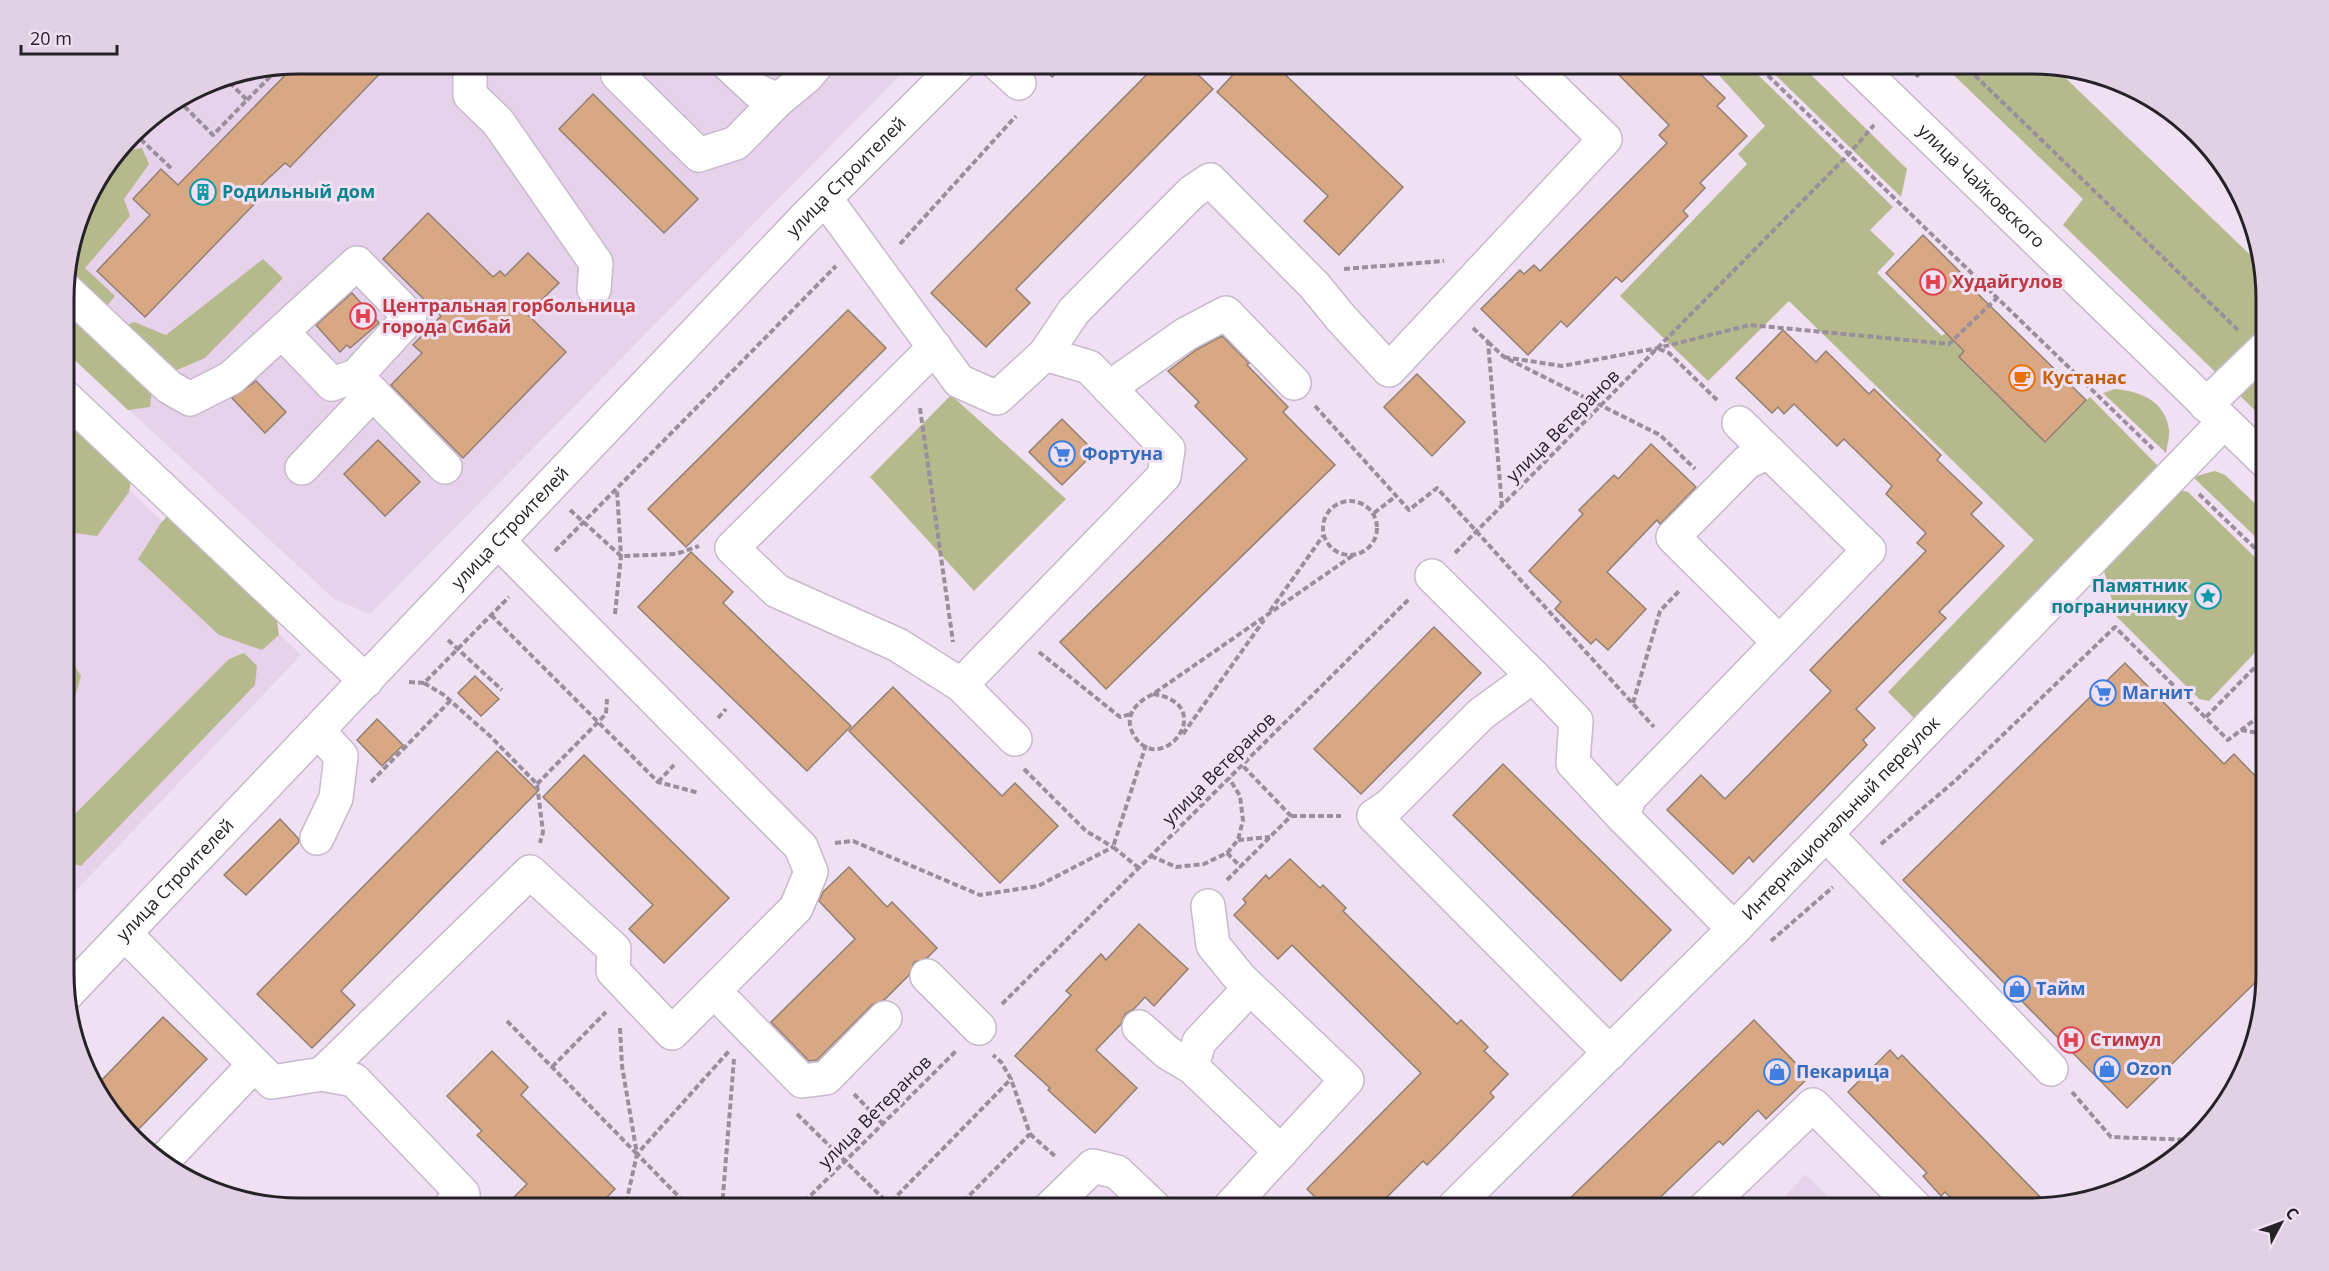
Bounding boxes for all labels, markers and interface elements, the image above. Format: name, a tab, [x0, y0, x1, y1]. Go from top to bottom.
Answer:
scale bar	[21, 18, 117, 56]
text: 20 m	[30, 26, 72, 50]
street label: улица Строителей	[780, 111, 911, 241]
street label: улица Чайковского	[1913, 118, 2051, 253]
building icon: Родильный дом	[188, 177, 218, 207]
place label: Родильный дом	[222, 179, 375, 203]
hospital icon: Худайгулов	[1918, 267, 1948, 297]
place label: Худайгулов	[1952, 269, 2063, 293]
place label: Центральная горбольница города Сибай	[382, 293, 636, 338]
hospital icon: Центральная горбольница города Сибай	[348, 301, 378, 331]
cafe icon: Кустанас	[2007, 363, 2037, 393]
street label: улица Ветеранов	[1501, 364, 1624, 487]
place label: Кустанас	[2042, 365, 2126, 389]
supermarket icon: Фортуна	[1047, 439, 1077, 469]
place label: Фортуна	[1082, 441, 1163, 465]
street label: улица Строителей	[446, 461, 573, 594]
place label: Памятник пограничнику	[2051, 573, 2189, 618]
place icon: Памятник пограничнику	[2193, 581, 2223, 611]
supermarket icon: Магнит	[2088, 678, 2118, 708]
place label: Магнит	[2122, 680, 2193, 704]
street label: улица Ветеранов	[1157, 707, 1280, 830]
street label: Интернациональный переулок	[1736, 710, 1945, 925]
street label: улица Строителей	[111, 813, 238, 946]
shop icon: Тайм	[2002, 974, 2032, 1004]
place label: Тайм	[2036, 976, 2085, 1000]
hospital icon: Стимул	[2056, 1025, 2086, 1055]
place label: Стимул	[2090, 1027, 2161, 1051]
street label: улица Ветеранов	[813, 1050, 936, 1173]
shop icon: Ozon	[2092, 1054, 2122, 1084]
place label: Ozon	[2126, 1056, 2172, 1080]
shop icon: Пекарица	[1762, 1057, 1792, 1087]
place label: Пекарица	[1796, 1059, 1890, 1083]
north arrow	[2251, 1193, 2311, 1253]
text: С	[2281, 1202, 2304, 1224]

